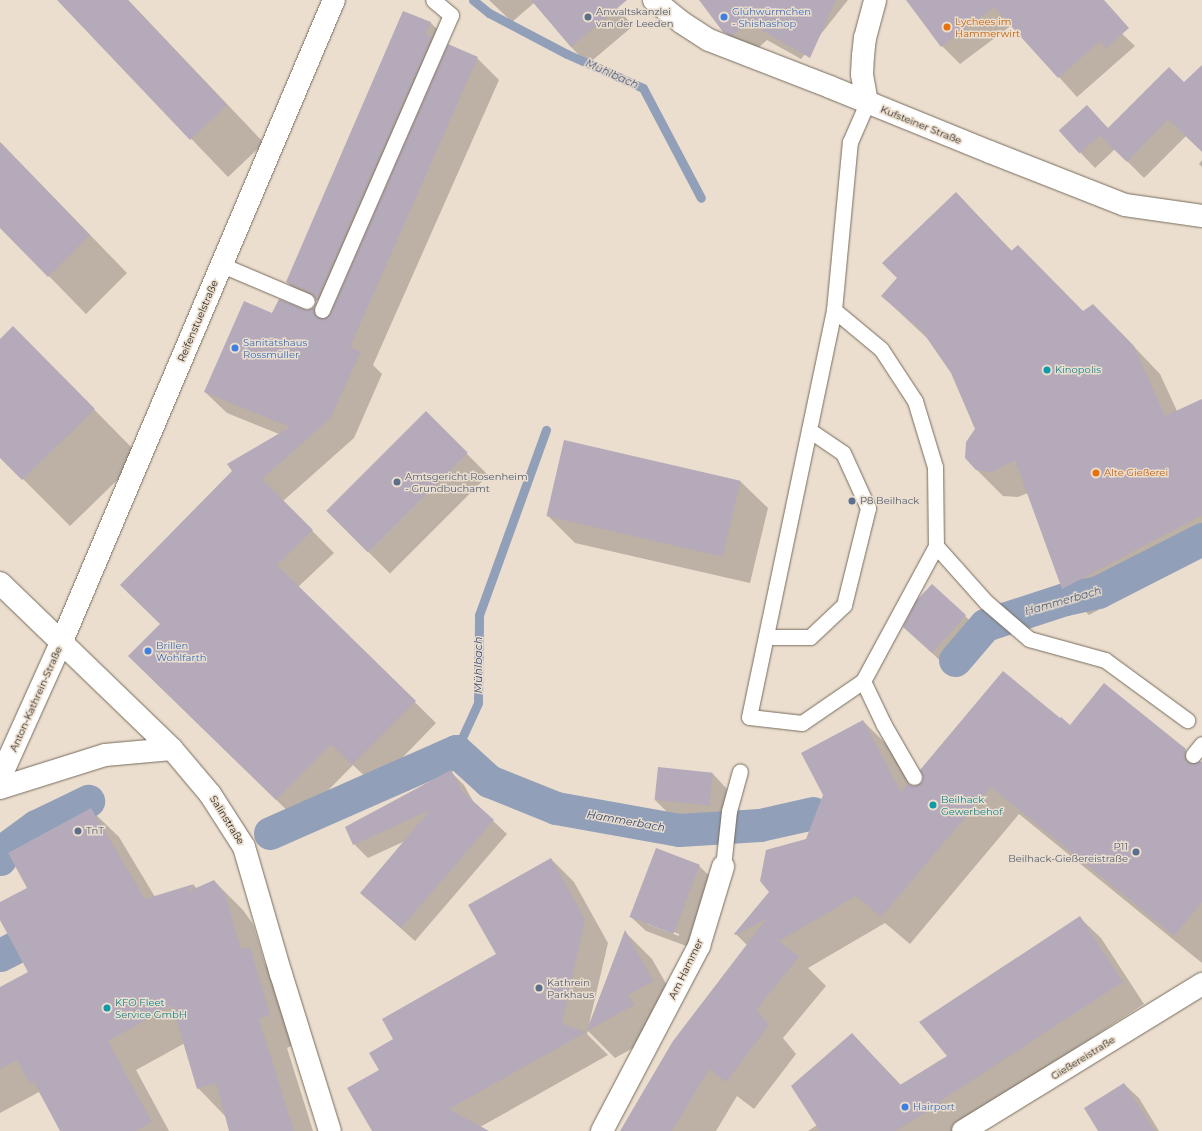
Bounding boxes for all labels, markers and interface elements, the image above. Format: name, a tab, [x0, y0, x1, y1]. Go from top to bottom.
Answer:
place label: Anwaltskanzlei van der Leeden	[596, 5, 673, 28]
place label: Glühwürmchen - Shishashop	[732, 5, 811, 28]
marker: Anwaltskanzlei van der Leeden	[583, 12, 593, 22]
marker: Glühwürmchen - Shishashop	[719, 12, 729, 22]
place label: Lychees im Hammerwirt	[955, 15, 1020, 38]
marker: Lychees im Hammerwirt	[942, 22, 952, 32]
water label: Mühlbach	[583, 56, 641, 92]
street label: Kufsteiner Straße	[879, 103, 963, 147]
street label: Reifenstuelstraße	[175, 278, 221, 364]
place label: Sanitätshaus Rossmüller	[243, 336, 307, 360]
marker: Sanitätshaus Rossmüller	[230, 343, 240, 353]
place label: Kinopolis	[1055, 364, 1101, 376]
marker: Kinopolis	[1042, 365, 1052, 375]
place label: Alte Gießerei	[1104, 467, 1168, 479]
marker: Alte Gießerei	[1091, 468, 1101, 478]
place label: Amtsgericht Rosenheim - Grundbuchamt	[405, 470, 528, 494]
marker: Amtsgericht Rosenheim - Grundbuchamt	[392, 477, 402, 487]
place label: P8 Beilhack	[860, 495, 919, 507]
marker: P8 Beilhack	[847, 496, 857, 506]
water label: Hammerbach	[1023, 584, 1103, 618]
water label: Mühlbach	[471, 637, 485, 693]
place label: Brillen Wohlfarth	[156, 639, 206, 662]
street label: Anton-Kathrein-Straße	[7, 645, 65, 753]
marker: Brillen Wohlfarth	[143, 646, 153, 656]
street label: Salinstraße	[207, 793, 247, 847]
place label: Beilhack Gewerbehof	[941, 793, 1003, 816]
marker: Beilhack Gewerbehof	[928, 800, 938, 810]
water label: Hammerbach	[586, 808, 666, 834]
place label: TnT	[86, 825, 104, 837]
marker: TnT	[73, 826, 83, 836]
place label: P11 Beilhack-Gießereistraße	[1008, 840, 1128, 864]
marker: P11 Beilhack-Gießereistraße	[1131, 847, 1141, 857]
street label: Am Hammer	[666, 937, 706, 1001]
place label: Kathrein Parkhaus	[547, 976, 594, 1000]
marker: Kathrein Parkhaus	[534, 983, 544, 993]
place label: KFO Fleet Service GmbH	[115, 996, 187, 1020]
marker: KFO Fleet Service GmbH	[102, 1003, 112, 1013]
street label: Gießereistraße	[1049, 1034, 1117, 1082]
place label: Hairport	[913, 1101, 955, 1113]
marker: Hairport	[900, 1102, 910, 1112]

